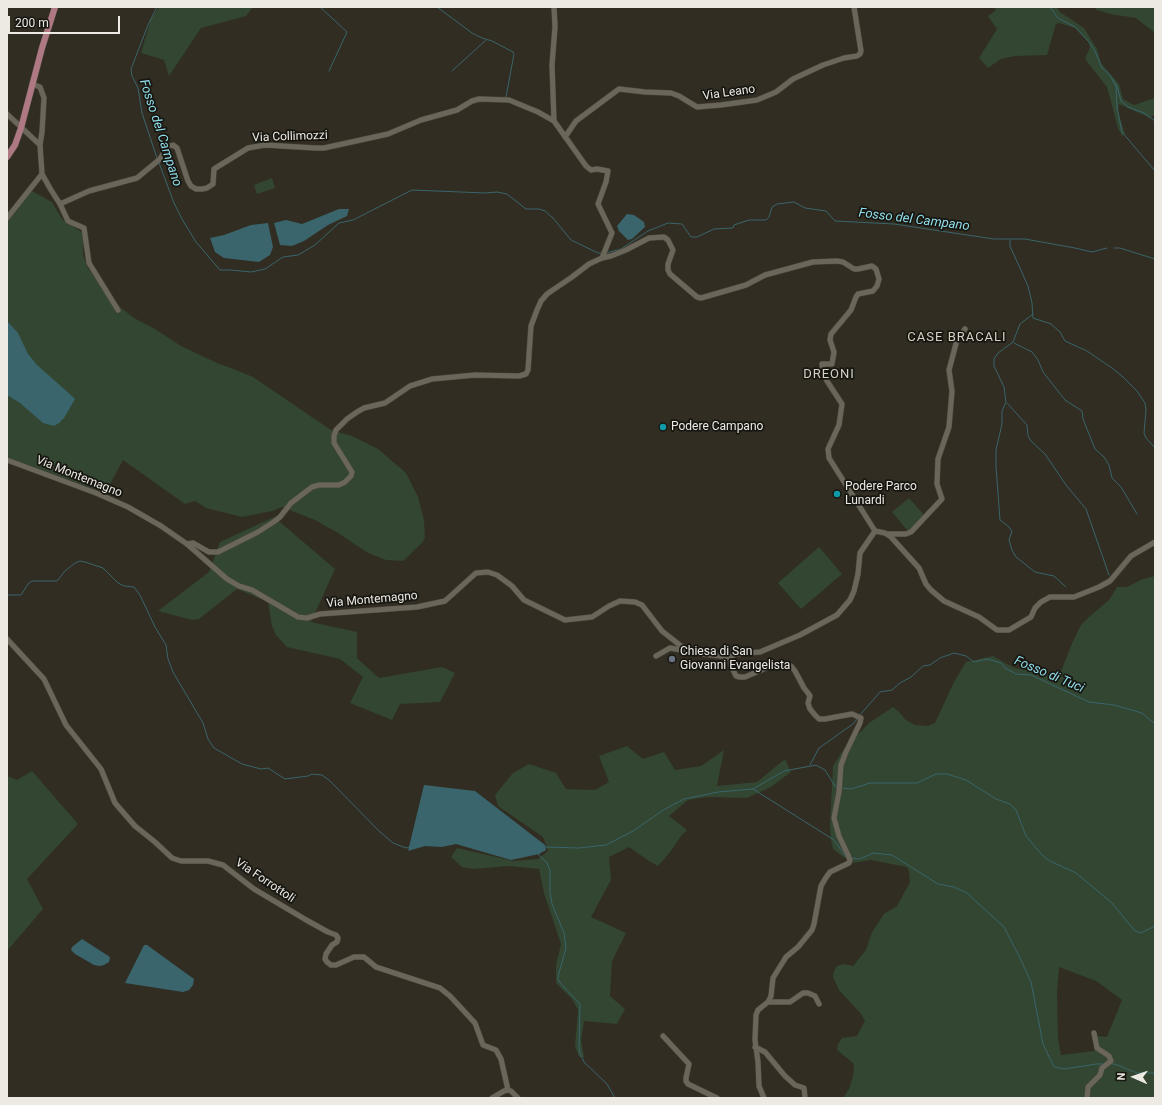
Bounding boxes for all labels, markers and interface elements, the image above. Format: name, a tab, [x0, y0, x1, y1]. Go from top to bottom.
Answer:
scale bar	[10, 8, 122, 34]
text: 200 m	[15, 16, 49, 30]
water label: Fosso del Campano	[135, 77, 185, 189]
street label: Via Leano	[702, 82, 756, 104]
street label: Via Collimozzi	[252, 128, 328, 146]
water label: Fosso del Campano	[858, 205, 970, 235]
district label: CASE BRACALI	[907, 330, 1007, 346]
district label: DREONI	[803, 367, 855, 383]
place label: Podere Campano	[671, 420, 763, 434]
marker: Podere Campano	[658, 422, 668, 432]
street label: Via Montemagno	[34, 453, 124, 501]
place label: Podere Parco Lunardi	[845, 480, 917, 508]
marker: Podere Parco Lunardi	[832, 489, 842, 499]
street label: Via Montemagno	[326, 589, 418, 611]
place label: Chiesa di San Giovanni Evangelista	[680, 645, 790, 673]
water label: Fosso di Tuci	[1012, 653, 1086, 697]
marker: Chiesa di San Giovanni Evangelista	[667, 654, 677, 664]
street label: Via Forrottoli	[233, 856, 297, 906]
north arrow	[1114, 1057, 1154, 1097]
text: N	[1115, 1072, 1128, 1081]

